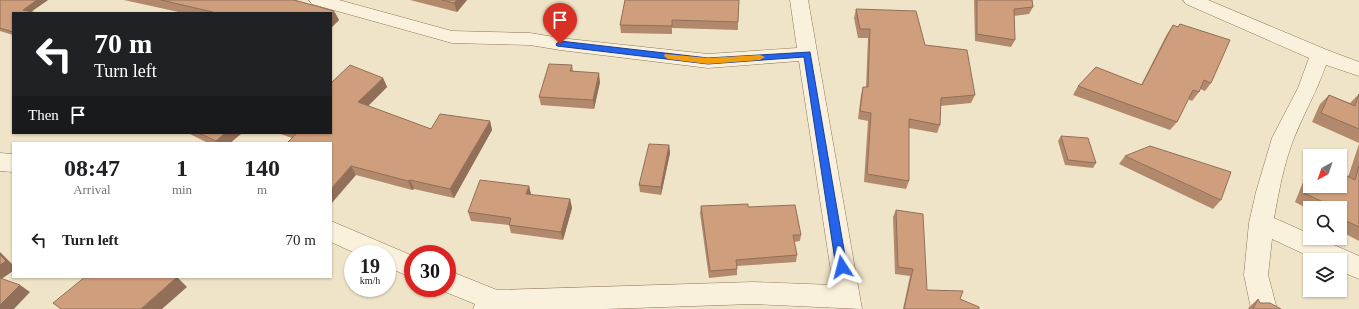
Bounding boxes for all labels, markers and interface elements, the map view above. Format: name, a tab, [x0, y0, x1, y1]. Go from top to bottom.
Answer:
pin	[543, 3, 577, 44]
icon: arrive	[549, 9, 571, 31]
icon: left	[28, 28, 80, 80]
text: 70 m	[94, 28, 152, 59]
text: Turn left	[94, 61, 157, 81]
icon: arrive	[67, 104, 89, 126]
text: Then	[28, 107, 59, 123]
north arrow	[1303, 149, 1347, 193]
map controls	[1303, 149, 1347, 297]
text: 08:47	[64, 155, 120, 181]
text: 1	[176, 155, 188, 181]
text: 140	[244, 155, 280, 181]
text: Arrival	[73, 182, 111, 197]
text: min	[172, 182, 192, 197]
text: m	[257, 182, 267, 197]
button: search	[1303, 201, 1347, 245]
icon: left	[28, 229, 50, 251]
text: Turn left	[62, 232, 119, 248]
text: 70 m	[286, 232, 316, 248]
speed limit sign: 30	[404, 245, 456, 297]
position arrow	[821, 246, 863, 288]
button: layers	[1303, 253, 1347, 297]
text: 19	[360, 255, 380, 277]
text: km/h	[360, 275, 380, 286]

